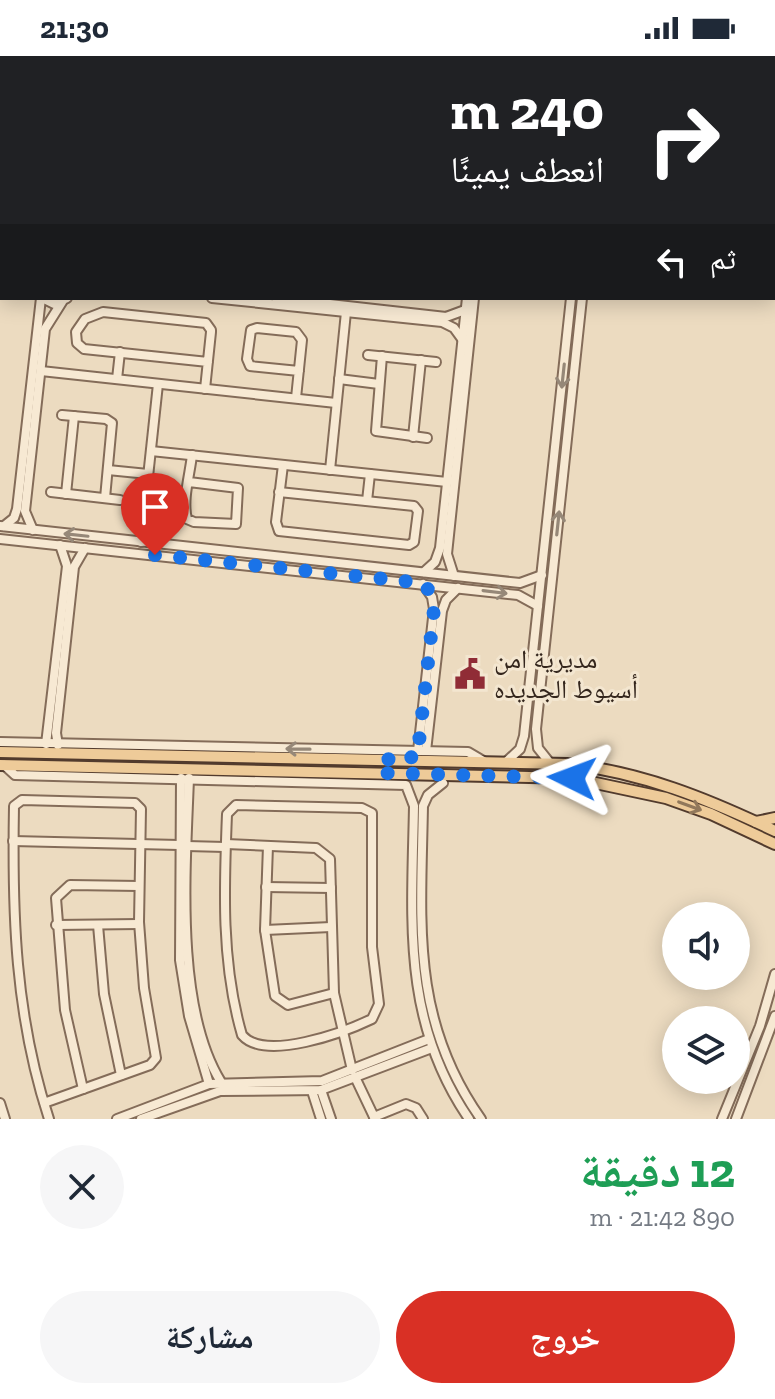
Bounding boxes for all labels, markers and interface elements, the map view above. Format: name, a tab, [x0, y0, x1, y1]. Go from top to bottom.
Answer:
text: 21:30	[40, 10, 109, 46]
text: 240 m	[450, 76, 604, 143]
icon: right	[632, 88, 736, 192]
text: انعطف يمينًا	[451, 148, 604, 191]
icon: left	[650, 240, 694, 284]
text: ثم	[710, 241, 736, 277]
one-way arrow	[555, 362, 570, 388]
pin	[121, 473, 189, 555]
icon: arrive	[133, 485, 177, 529]
one-way arrow	[550, 510, 565, 536]
one-way arrow	[64, 527, 90, 542]
one-way arrow	[482, 585, 507, 600]
place label: مديرية امن أسيوط الجديده	[494, 643, 638, 705]
public building icon: مديرية امن أسيوط الجديده	[453, 657, 487, 691]
position arrow	[530, 736, 614, 820]
one-way arrow	[285, 741, 312, 756]
one-way arrow	[677, 800, 702, 814]
map controls	[662, 902, 750, 1094]
button: sound	[662, 902, 750, 990]
button: layers	[662, 1006, 750, 1094]
text: 12 دقيقة	[580, 1142, 735, 1199]
button: close	[40, 1145, 124, 1229]
text: 890 m · 21:42	[590, 1201, 735, 1233]
button: مشاركة	[40, 1291, 380, 1383]
button: خروج	[396, 1291, 735, 1383]

